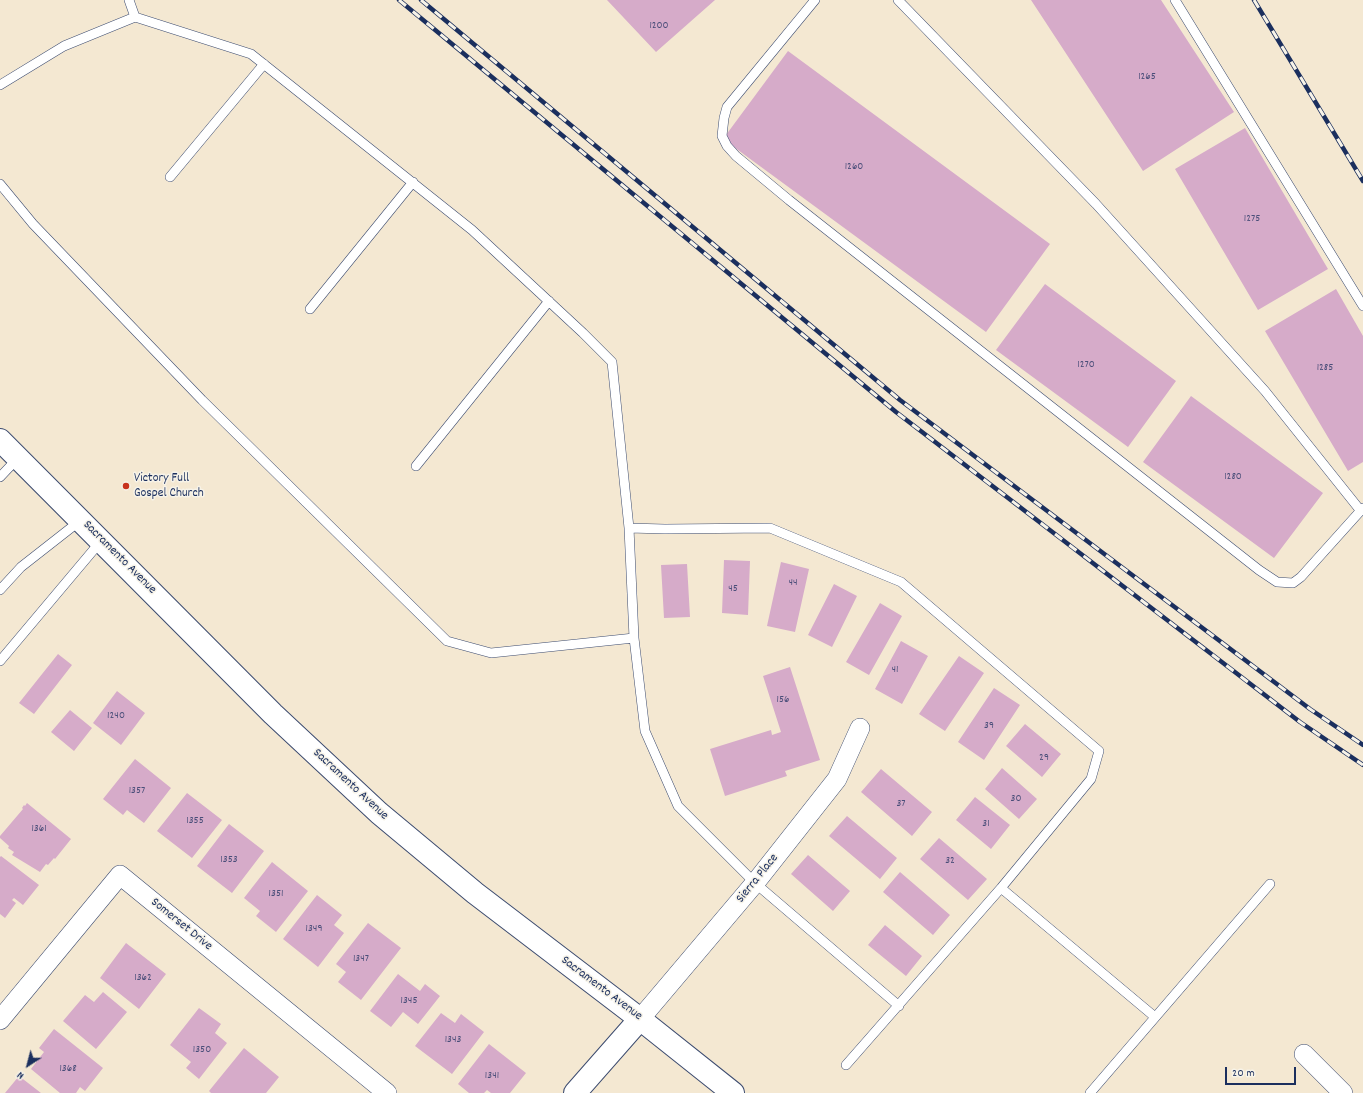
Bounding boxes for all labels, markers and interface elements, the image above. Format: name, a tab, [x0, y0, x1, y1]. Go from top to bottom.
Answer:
house number: 1200	[649, 19, 669, 33]
house number: 1265	[1138, 70, 1156, 84]
house number: 1260	[845, 160, 863, 174]
house number: 1275	[1244, 212, 1260, 226]
house number: 1270	[1077, 358, 1095, 372]
house number: 1285	[1317, 361, 1333, 375]
house number: 1280	[1224, 470, 1242, 484]
place label: Victory Full Gospel Church	[134, 471, 204, 502]
marker: Victory Full Gospel Church	[121, 481, 131, 491]
street label: Sacramento Avenue	[79, 518, 159, 598]
house number: 44	[788, 576, 798, 590]
house number: 45	[728, 582, 738, 596]
house number: 41	[892, 663, 898, 677]
house number: 156	[777, 693, 789, 707]
house number: 1240	[107, 709, 125, 723]
house number: 39	[984, 719, 994, 733]
street label: Sacramento Avenue	[309, 746, 391, 824]
house number: 29	[1039, 751, 1049, 765]
house number: 1357	[129, 784, 145, 798]
house number: 30	[1011, 792, 1021, 806]
house number: 37	[896, 797, 906, 811]
house number: 1355	[186, 814, 204, 828]
house number: 31	[982, 817, 990, 831]
house number: 1361	[31, 822, 47, 836]
street label: Sierra Place	[734, 851, 782, 907]
house number: 1353	[220, 853, 238, 867]
house number: 32	[945, 854, 955, 868]
house number: 1351	[269, 887, 283, 901]
street label: Somerset Drive	[147, 895, 215, 955]
house number: 1349	[306, 922, 322, 936]
house number: 1347	[353, 952, 369, 966]
street label: Sacramento Avenue	[557, 953, 645, 1025]
house number: 1362	[134, 971, 152, 985]
house number: 1345	[401, 994, 417, 1008]
house number: 1343	[445, 1033, 461, 1047]
house number: 1350	[193, 1043, 211, 1057]
north arrow	[8, 1045, 48, 1085]
scale bar	[1227, 1059, 1298, 1085]
house number: 1368	[59, 1062, 77, 1076]
text: 20 m	[1232, 1065, 1255, 1082]
text: N	[14, 1067, 28, 1083]
house number: 1341	[485, 1069, 499, 1083]

